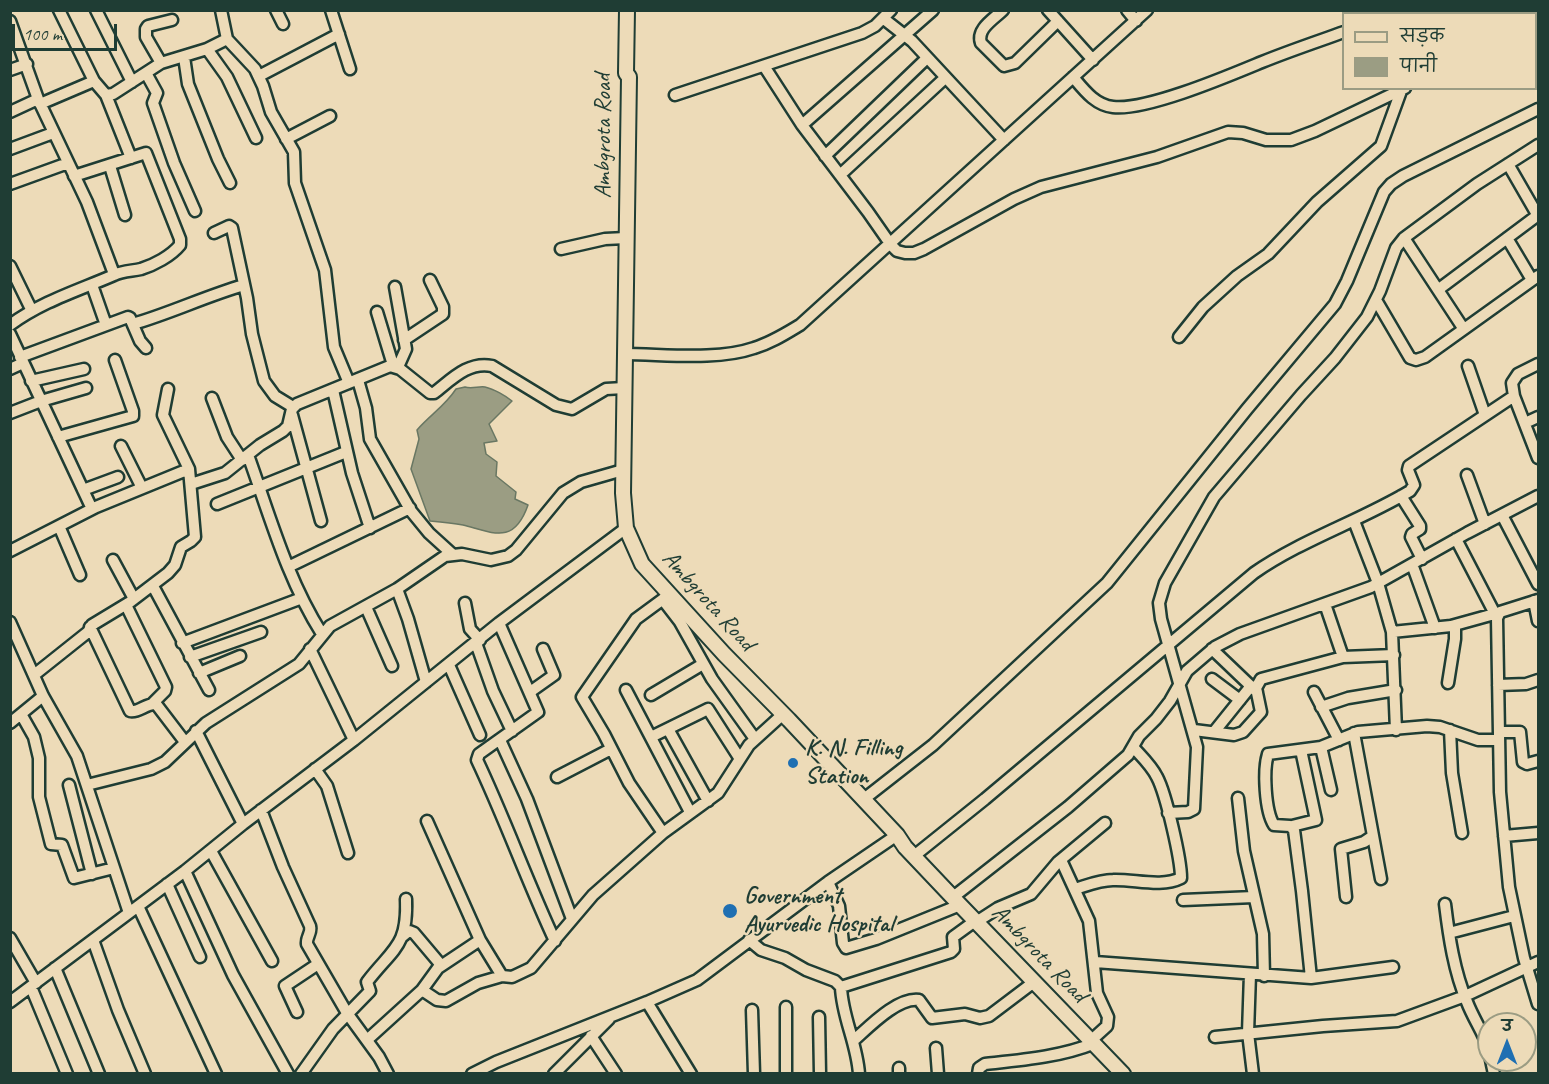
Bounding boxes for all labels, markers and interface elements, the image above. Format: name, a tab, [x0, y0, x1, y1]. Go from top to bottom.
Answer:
scale bar	[15, 12, 120, 50]
legend	[1342, 12, 1537, 90]
text: 100 m	[23, 23, 62, 45]
text: सड़क	[1400, 25, 1444, 47]
text: पानी	[1400, 55, 1437, 77]
street label: Ambgrota Road	[590, 73, 618, 199]
street label: Ambgrota Road	[655, 545, 761, 657]
place label: K. N. Filling Station	[805, 735, 902, 791]
marker: K. N. Filling Station	[786, 756, 800, 770]
place label: Government Ayurvedic Hospital	[744, 883, 893, 939]
street label: Ambgrota Road	[985, 899, 1093, 1009]
marker: Government Ayurvedic Hospital	[721, 902, 739, 920]
north arrow	[1477, 1012, 1537, 1072]
text: उ	[1502, 1016, 1512, 1036]

